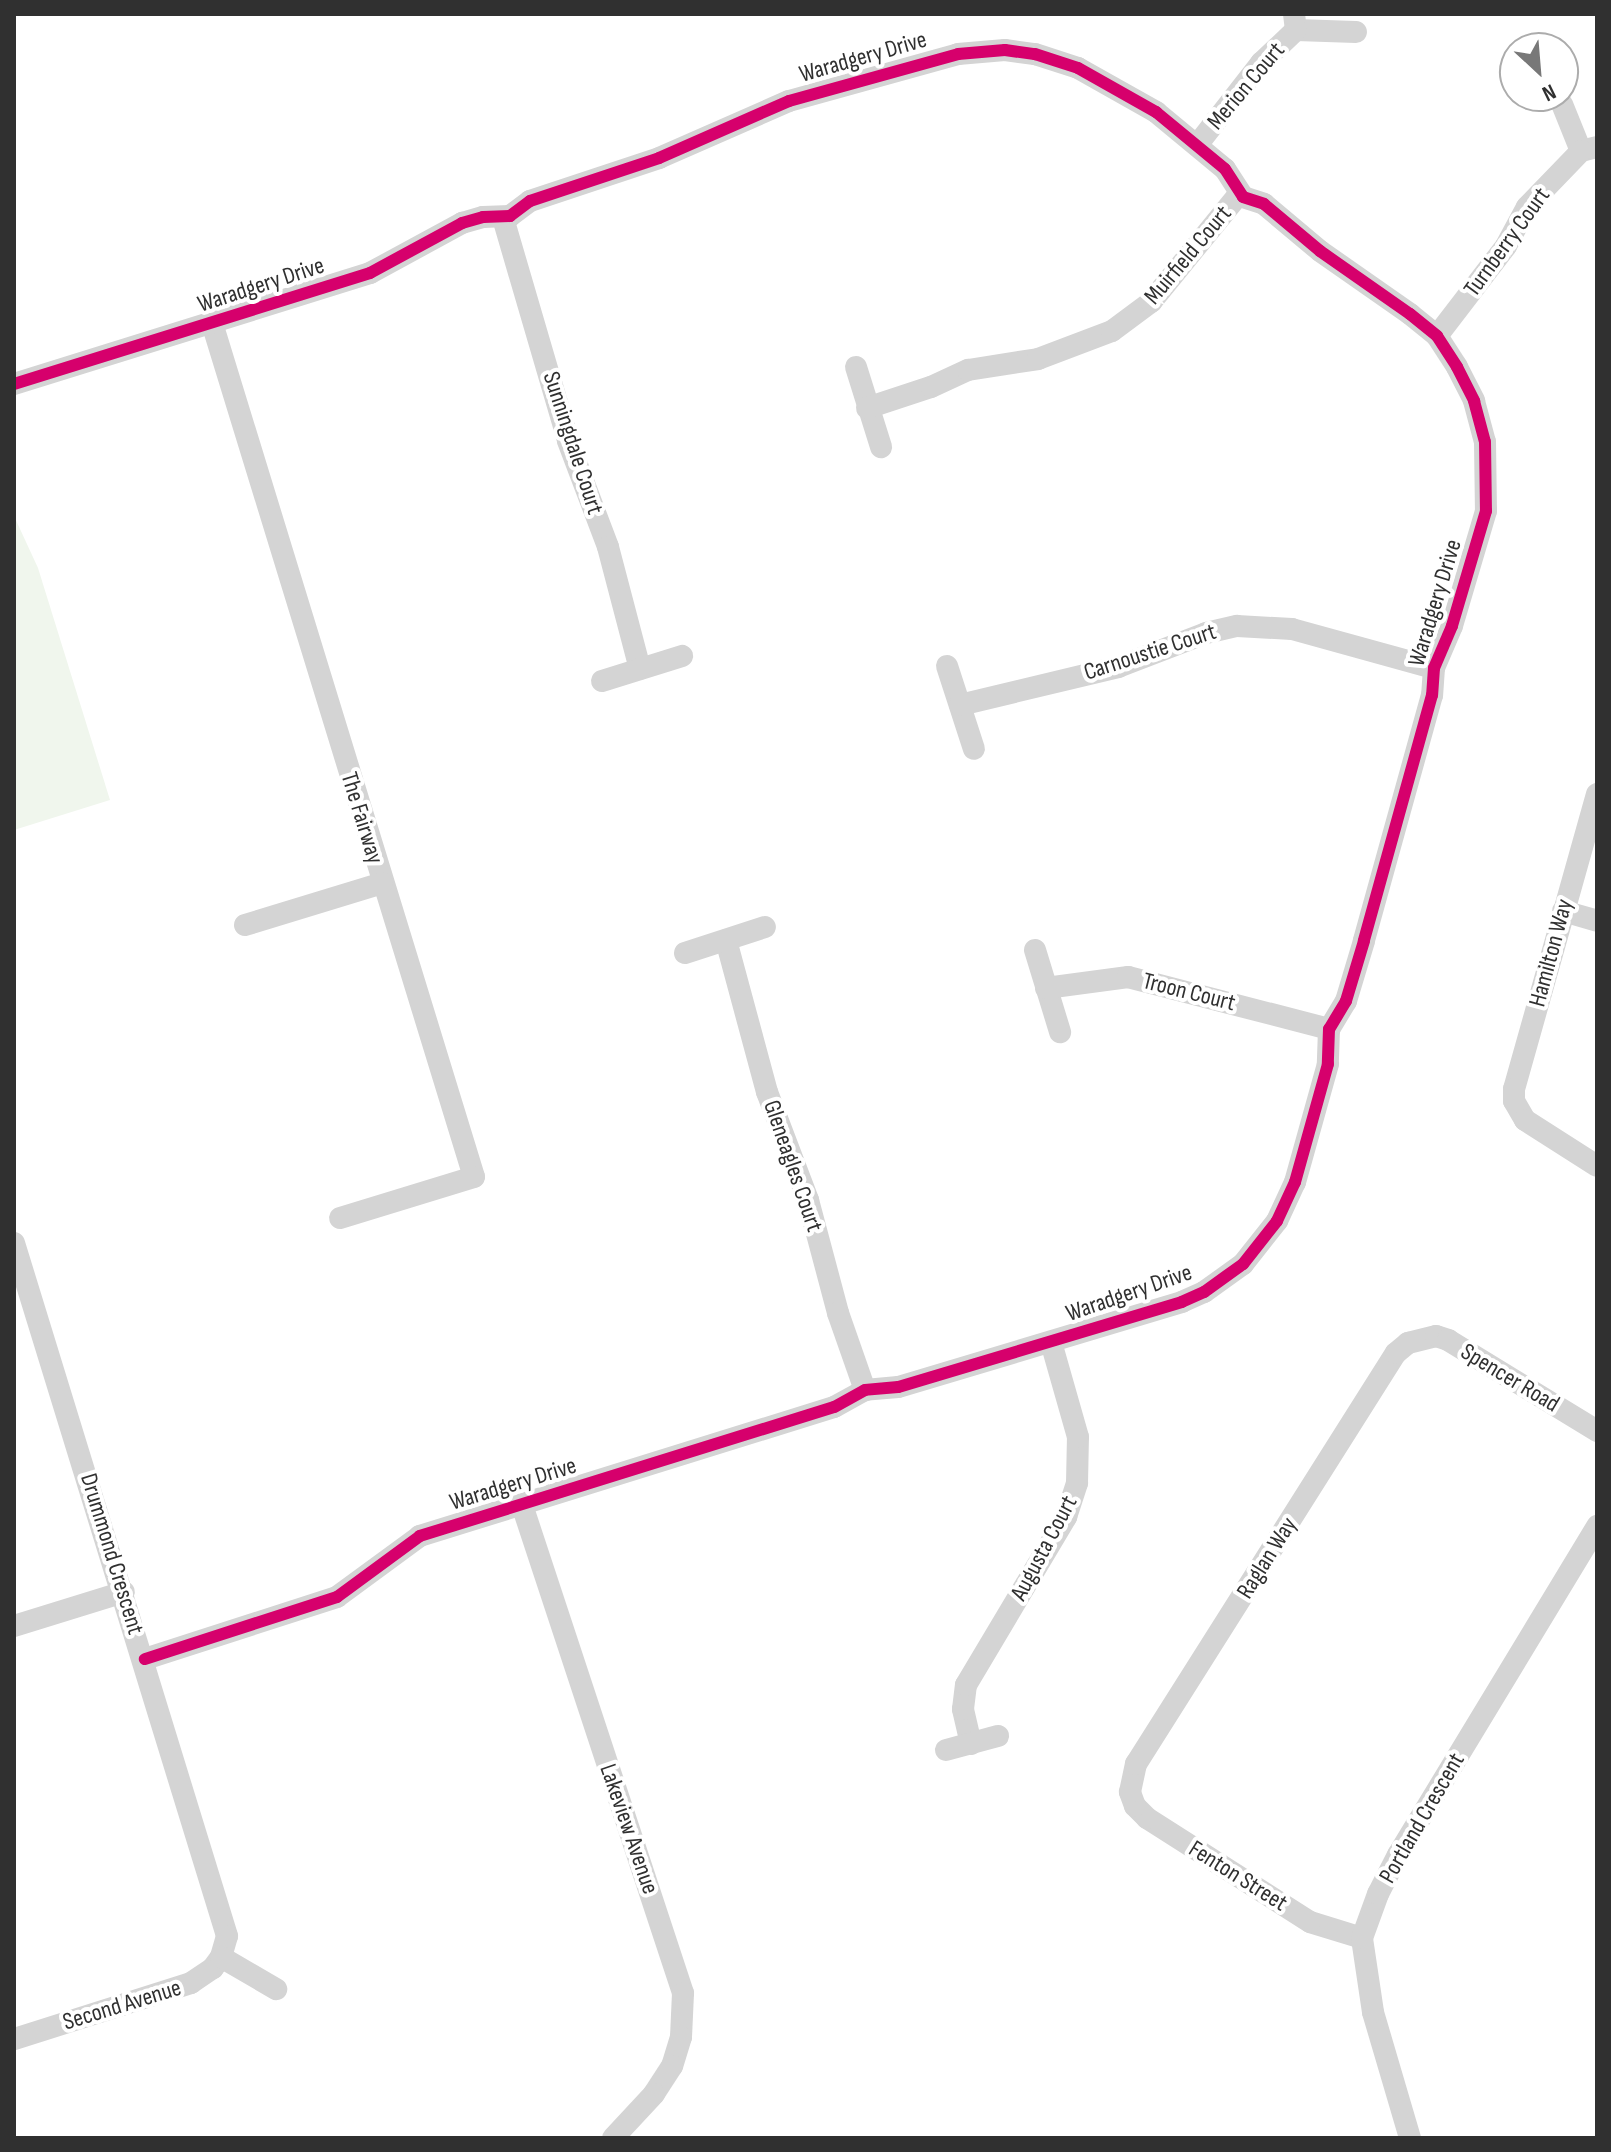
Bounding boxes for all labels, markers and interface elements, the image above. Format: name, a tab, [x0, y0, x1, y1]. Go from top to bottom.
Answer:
street label: Waradgery Drive	[796, 25, 930, 89]
north arrow	[1499, 32, 1579, 112]
street label: Merion Court	[1201, 36, 1291, 136]
text: N	[1538, 78, 1560, 107]
street label: Turnberry Court	[1458, 182, 1556, 302]
street label: Muirfield Court	[1138, 200, 1238, 310]
street label: Waradgery Drive	[194, 251, 328, 319]
street label: Sunningdale Court	[536, 368, 610, 518]
street label: Waradgery Drive	[1402, 536, 1468, 670]
street label: Carnoustie Court	[1080, 617, 1220, 687]
street label: The Fairway	[334, 769, 390, 867]
street label: Hamilton Way	[1523, 896, 1579, 1010]
street label: Troon Court	[1140, 967, 1238, 1017]
street label: Gleneagles Court	[757, 1096, 829, 1236]
street label: Waradgery Drive	[1062, 1258, 1196, 1328]
street label: Spencer Road	[1455, 1337, 1565, 1419]
street label: Waradgery Drive	[446, 1451, 580, 1517]
street label: Drummond Crescent	[74, 1470, 150, 1638]
street label: Augusta Court	[1004, 1491, 1084, 1605]
street label: Raglan Way	[1231, 1512, 1303, 1604]
street label: Portland Crescent	[1373, 1748, 1471, 1888]
street label: Lakeview Avenue	[593, 1760, 665, 1898]
street label: Fenton Street	[1183, 1834, 1293, 1918]
street label: Second Avenue	[59, 1973, 185, 2037]

